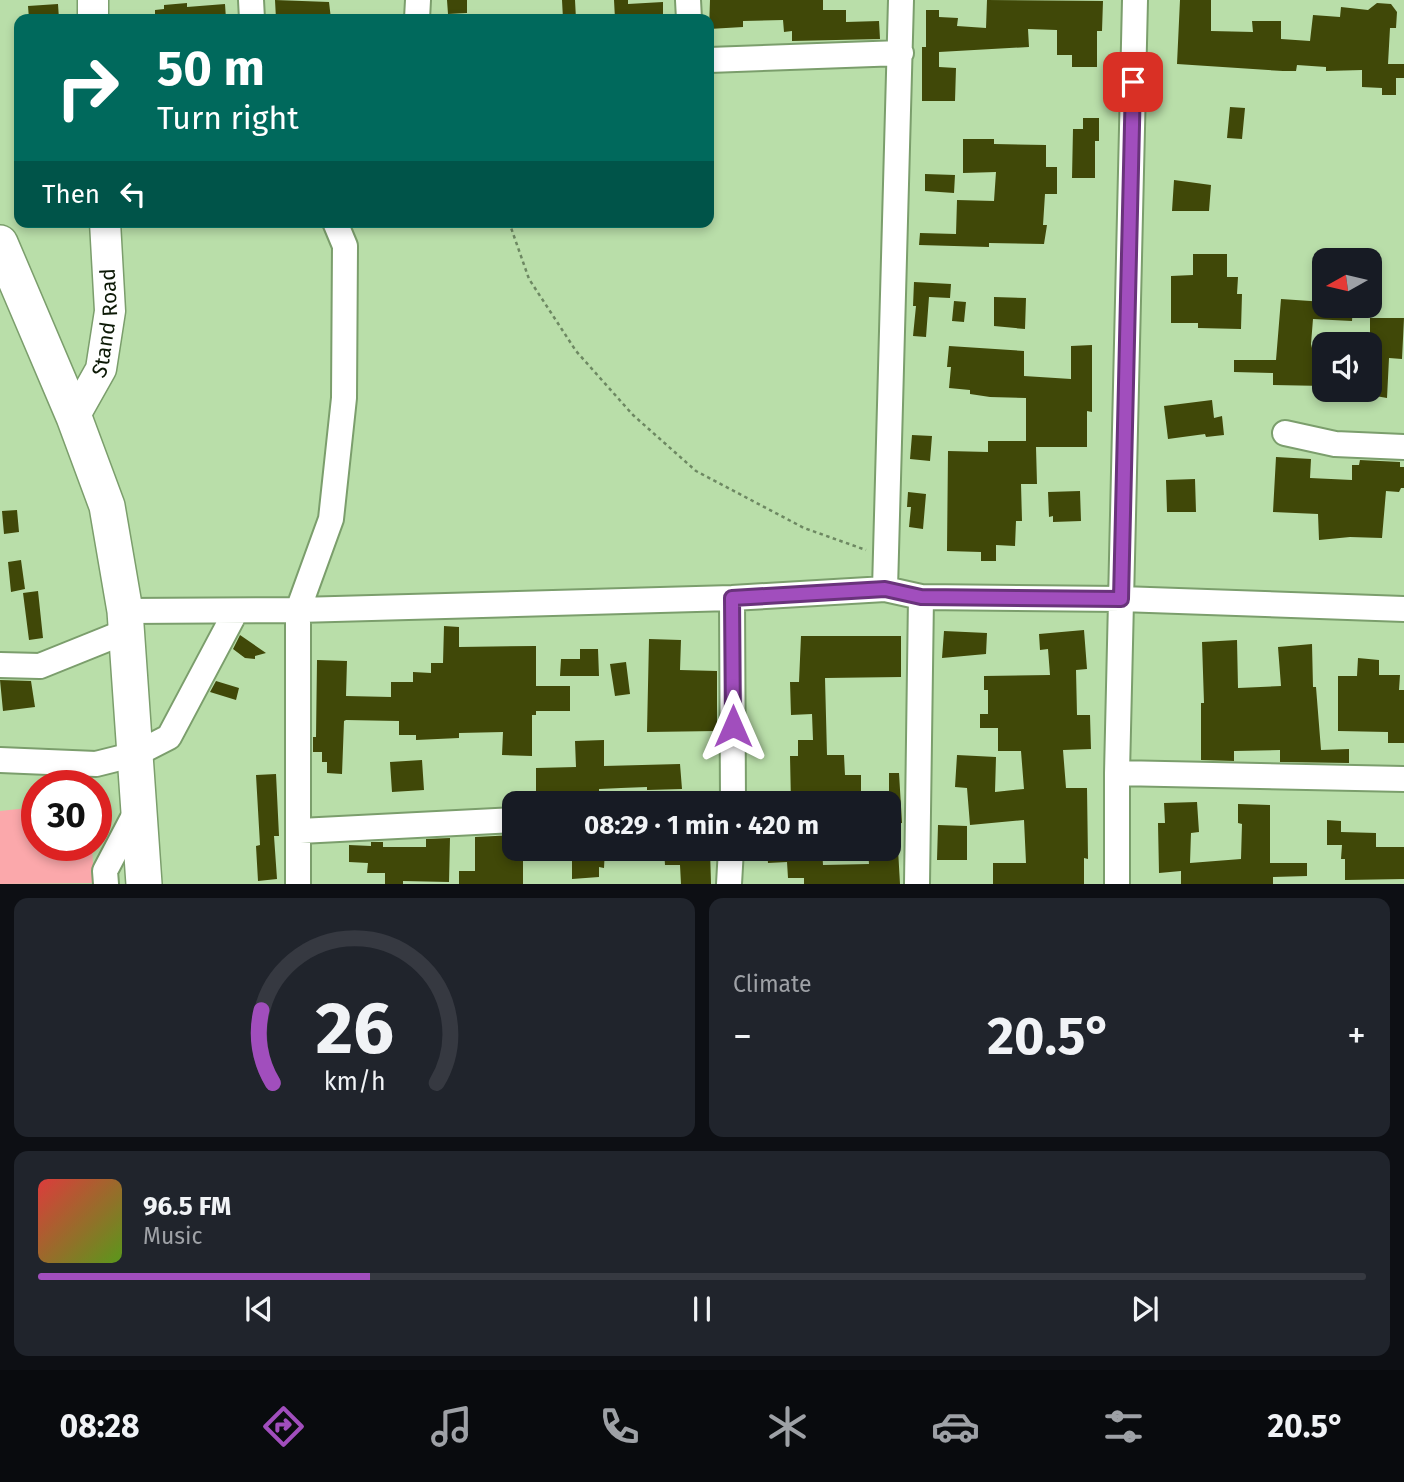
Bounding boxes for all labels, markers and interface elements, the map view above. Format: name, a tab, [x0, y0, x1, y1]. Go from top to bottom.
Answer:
text: 50 m	[157, 39, 265, 98]
icon: right	[42, 42, 133, 133]
pin	[1103, 52, 1163, 112]
icon: arrive	[1114, 63, 1152, 101]
text: Turn right	[157, 99, 299, 137]
icon: left	[114, 175, 152, 213]
text: Then	[42, 179, 100, 210]
north arrow	[1312, 248, 1382, 318]
map controls	[1312, 248, 1382, 402]
street label: Stand Road	[86, 267, 123, 382]
button: sound	[1312, 332, 1382, 402]
position arrow	[696, 689, 770, 763]
speed limit sign: 30	[21, 770, 112, 861]
text: 08:29 · 1 min · 420 m	[584, 810, 819, 841]
text: Climate	[733, 970, 812, 998]
text: 26	[315, 986, 394, 1073]
text: 20.5°	[987, 1005, 1112, 1068]
text: −	[733, 1013, 752, 1059]
text: +	[1347, 1013, 1366, 1059]
text: km/h	[324, 1067, 385, 1097]
text: 96.5 FM	[143, 1191, 231, 1222]
text: Music	[143, 1222, 203, 1250]
icon: previous	[240, 1290, 278, 1328]
icon: pause	[683, 1290, 721, 1328]
icon: next	[1126, 1290, 1164, 1328]
icon: directions	[259, 1402, 308, 1451]
icon: music	[427, 1402, 476, 1451]
icon: phone	[595, 1402, 644, 1451]
icon: climate	[763, 1402, 812, 1451]
icon: car	[931, 1402, 980, 1451]
icon: filters	[1099, 1402, 1148, 1451]
text: 08:28	[60, 1407, 140, 1445]
text: 20.5°	[1268, 1407, 1344, 1445]

